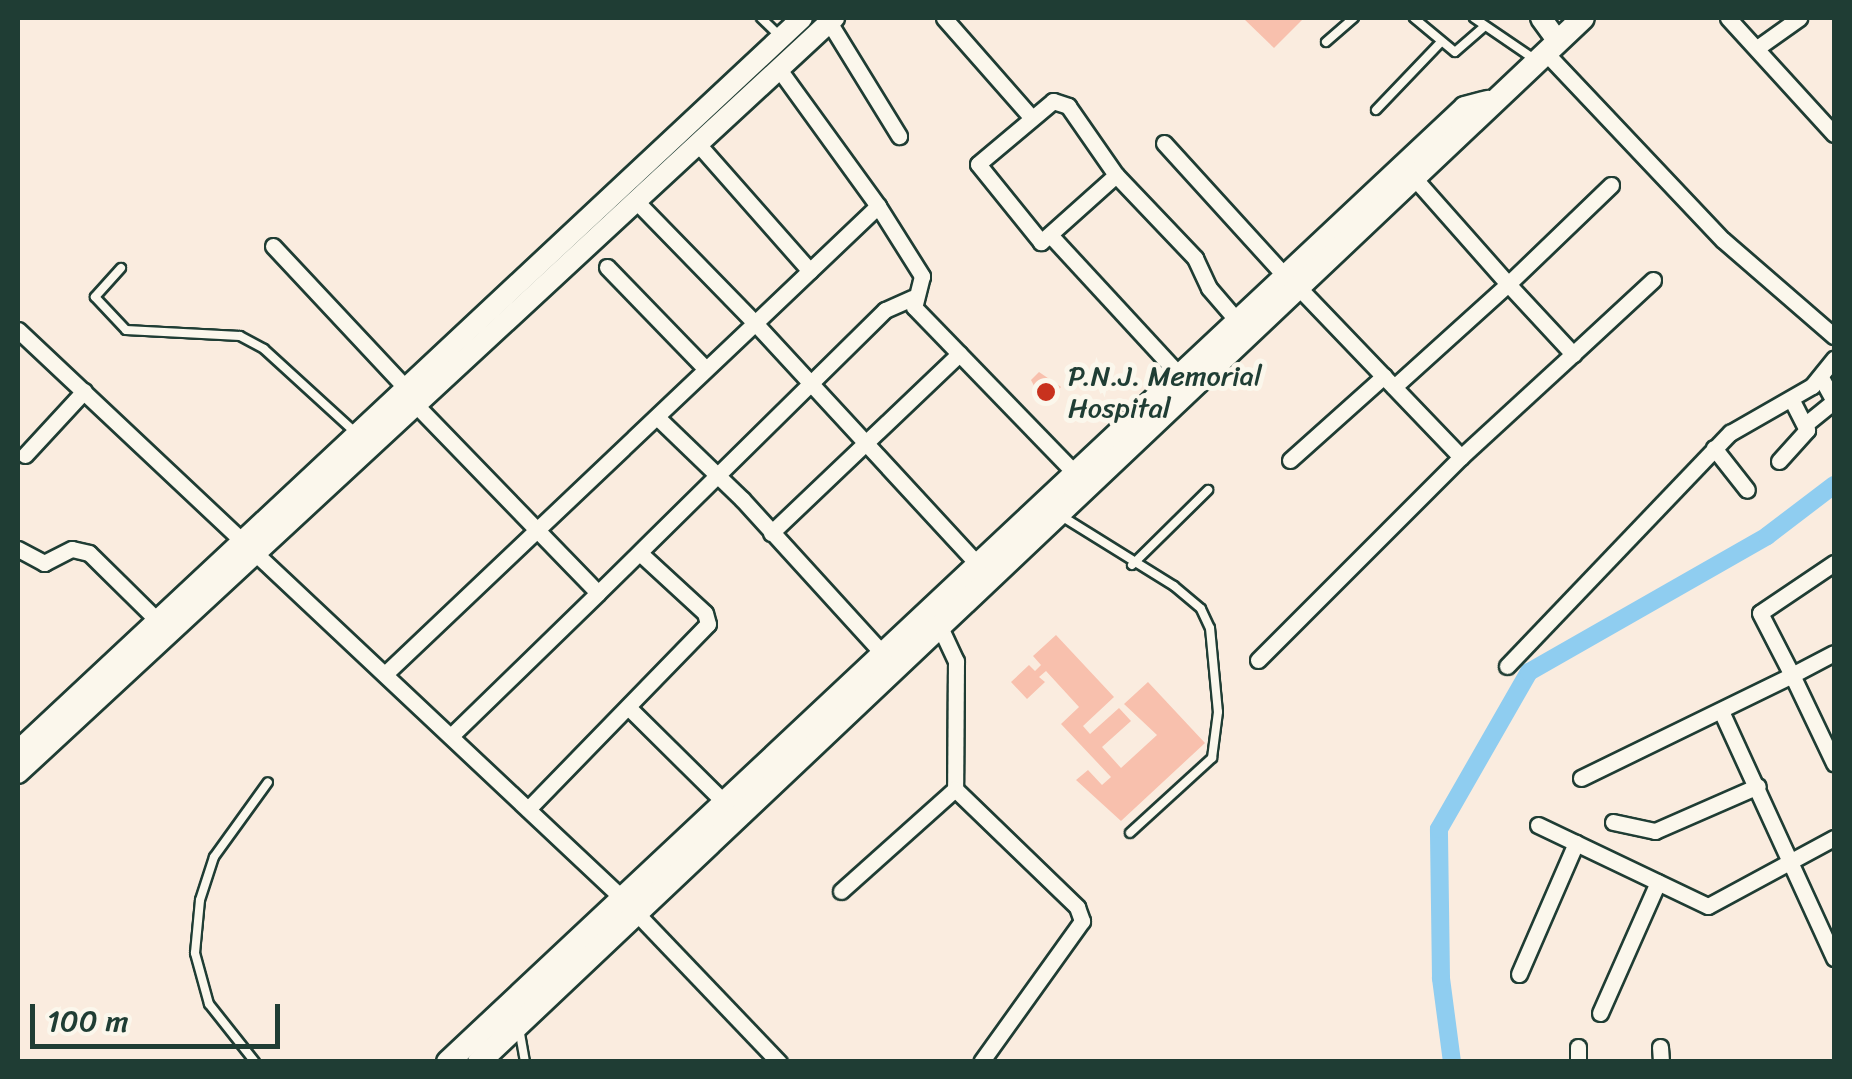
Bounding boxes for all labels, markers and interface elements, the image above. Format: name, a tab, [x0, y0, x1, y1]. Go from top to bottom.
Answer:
place label: P.N.J. Memorial Hospital	[1068, 359, 1262, 425]
marker: P.N.J. Memorial Hospital	[1033, 379, 1059, 405]
scale bar	[35, 984, 285, 1046]
text: 100 m	[47, 994, 129, 1048]

